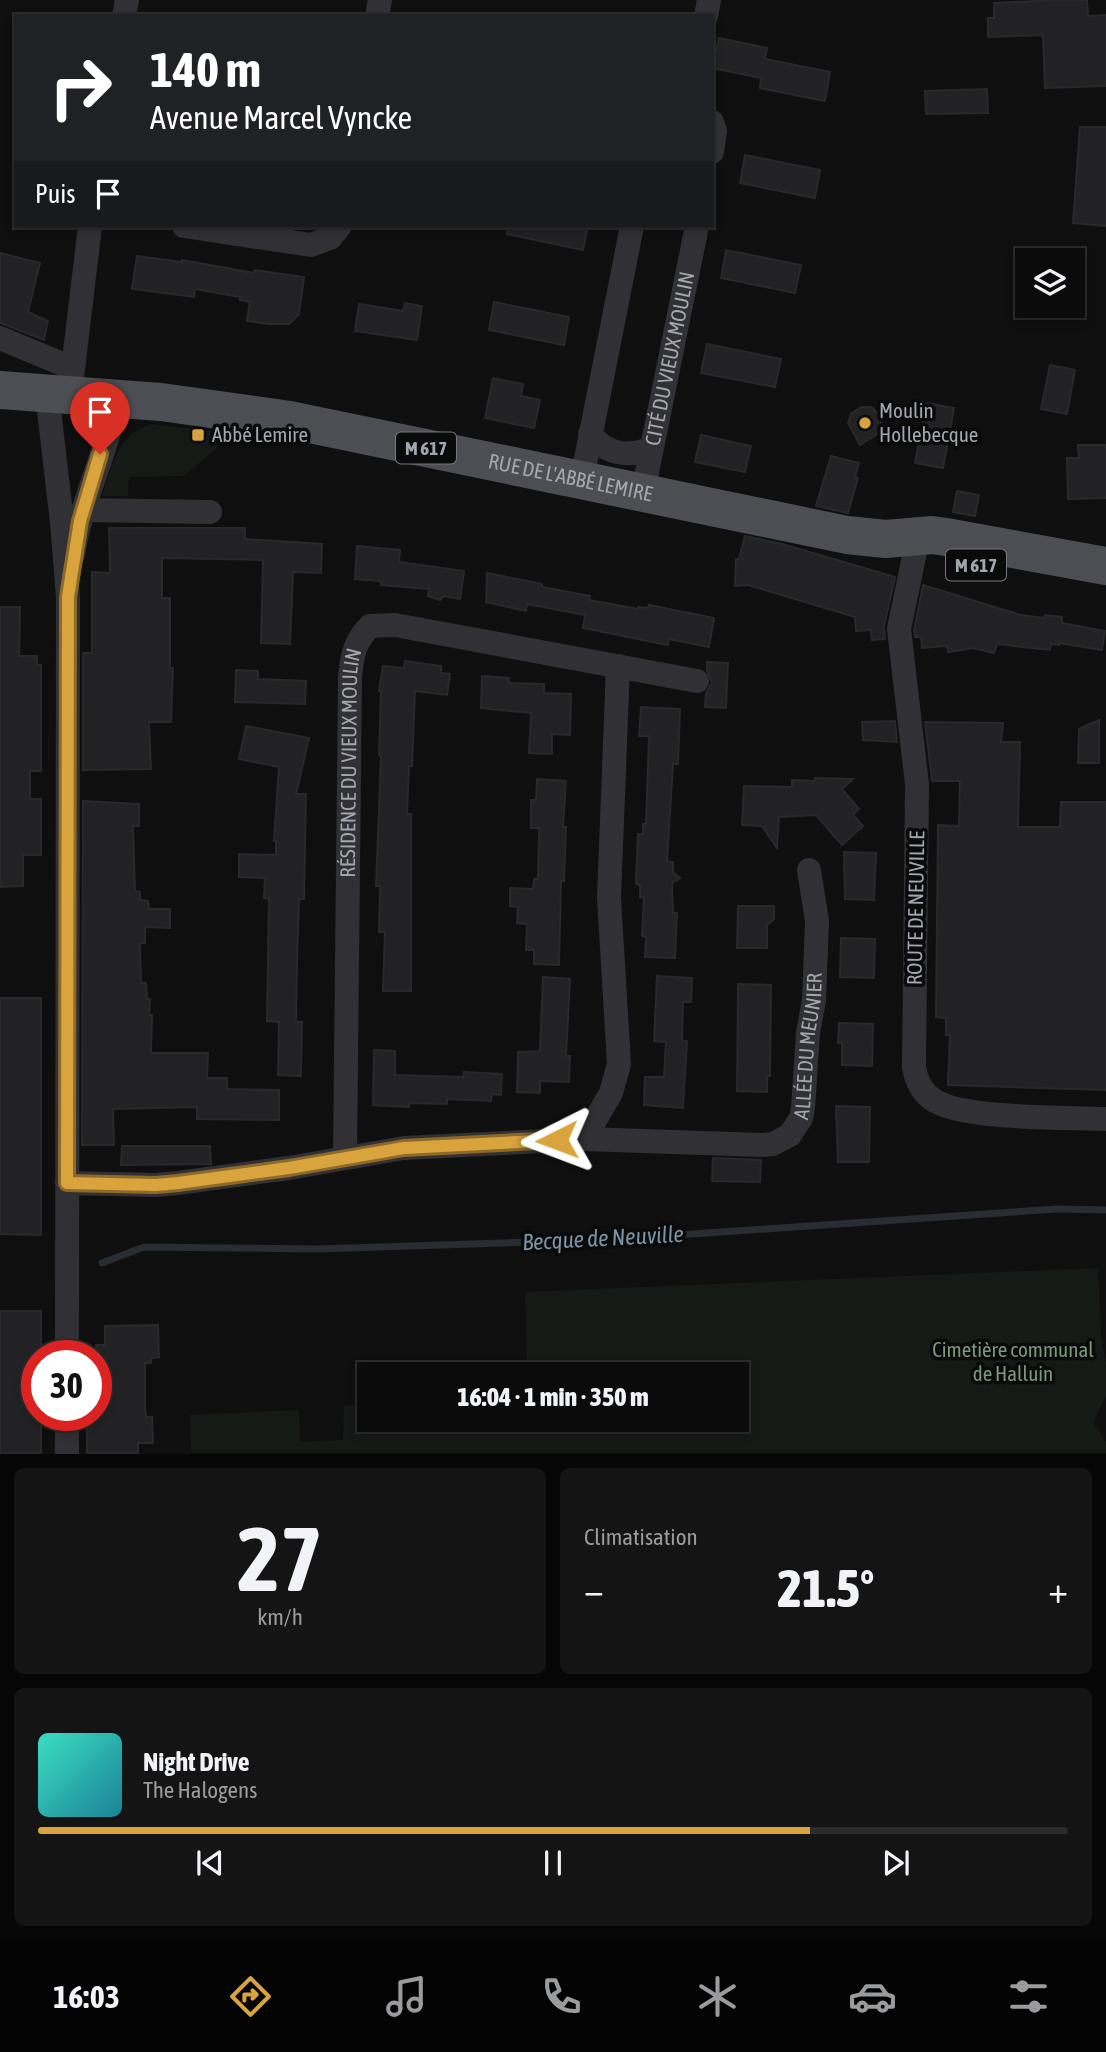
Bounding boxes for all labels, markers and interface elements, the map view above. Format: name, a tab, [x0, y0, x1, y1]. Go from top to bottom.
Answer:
text: 140 m	[150, 41, 261, 97]
icon: right	[35, 42, 126, 133]
text: Avenue Marcel Vyncke	[150, 99, 412, 136]
icon: arrive	[89, 175, 127, 213]
text: Puis	[35, 179, 75, 209]
map controls	[1015, 248, 1085, 318]
button: layers	[1015, 248, 1085, 318]
street label: CITÉ DU VIEUX MOULIN	[640, 269, 698, 448]
pin	[70, 382, 130, 454]
icon: arrive	[81, 393, 119, 431]
place label: Moulin Hollebecque	[879, 398, 978, 446]
marker: Moulin Hollebecque	[857, 415, 873, 431]
place label: Abbé Lemire	[212, 422, 308, 446]
marker: Abbé Lemire	[190, 427, 206, 443]
road number: M 617	[396, 432, 456, 463]
street label: RUE DE L'ABBÉ LEMIRE	[486, 448, 655, 506]
road number: M 617	[946, 550, 1006, 580]
street label: RÉSIDENCE DU VIEUX MOULIN	[335, 646, 365, 878]
street label: ROUTE DE NEUVILLE	[902, 831, 928, 985]
street label: ALLÉE DU MEUNIER	[788, 972, 826, 1121]
position arrow	[520, 1103, 594, 1177]
water label: Becque de Neuville	[522, 1221, 684, 1255]
park label: Cimetière communal de Halluin	[932, 1337, 1094, 1385]
speed limit sign: 30	[21, 1340, 112, 1431]
text: 16:04 · 1 min · 350 m	[457, 1382, 649, 1412]
text: 27	[237, 1506, 323, 1610]
text: Climatisation	[584, 1524, 698, 1550]
text: 21.5°	[778, 1558, 874, 1618]
text: −	[584, 1568, 604, 1611]
text: +	[1048, 1568, 1068, 1611]
text: km/h	[257, 1604, 303, 1630]
text: Night Drive	[143, 1747, 250, 1777]
text: The Halogens	[143, 1777, 257, 1803]
icon: previous	[191, 1844, 229, 1882]
icon: pause	[534, 1844, 572, 1882]
icon: next	[877, 1844, 915, 1882]
icon: directions	[226, 1972, 275, 2021]
icon: music	[382, 1972, 431, 2021]
icon: phone	[537, 1972, 586, 2021]
icon: climate	[693, 1972, 742, 2021]
icon: car	[848, 1972, 897, 2021]
icon: filters	[1004, 1972, 1053, 2021]
text: 16:03	[53, 1978, 120, 2015]

